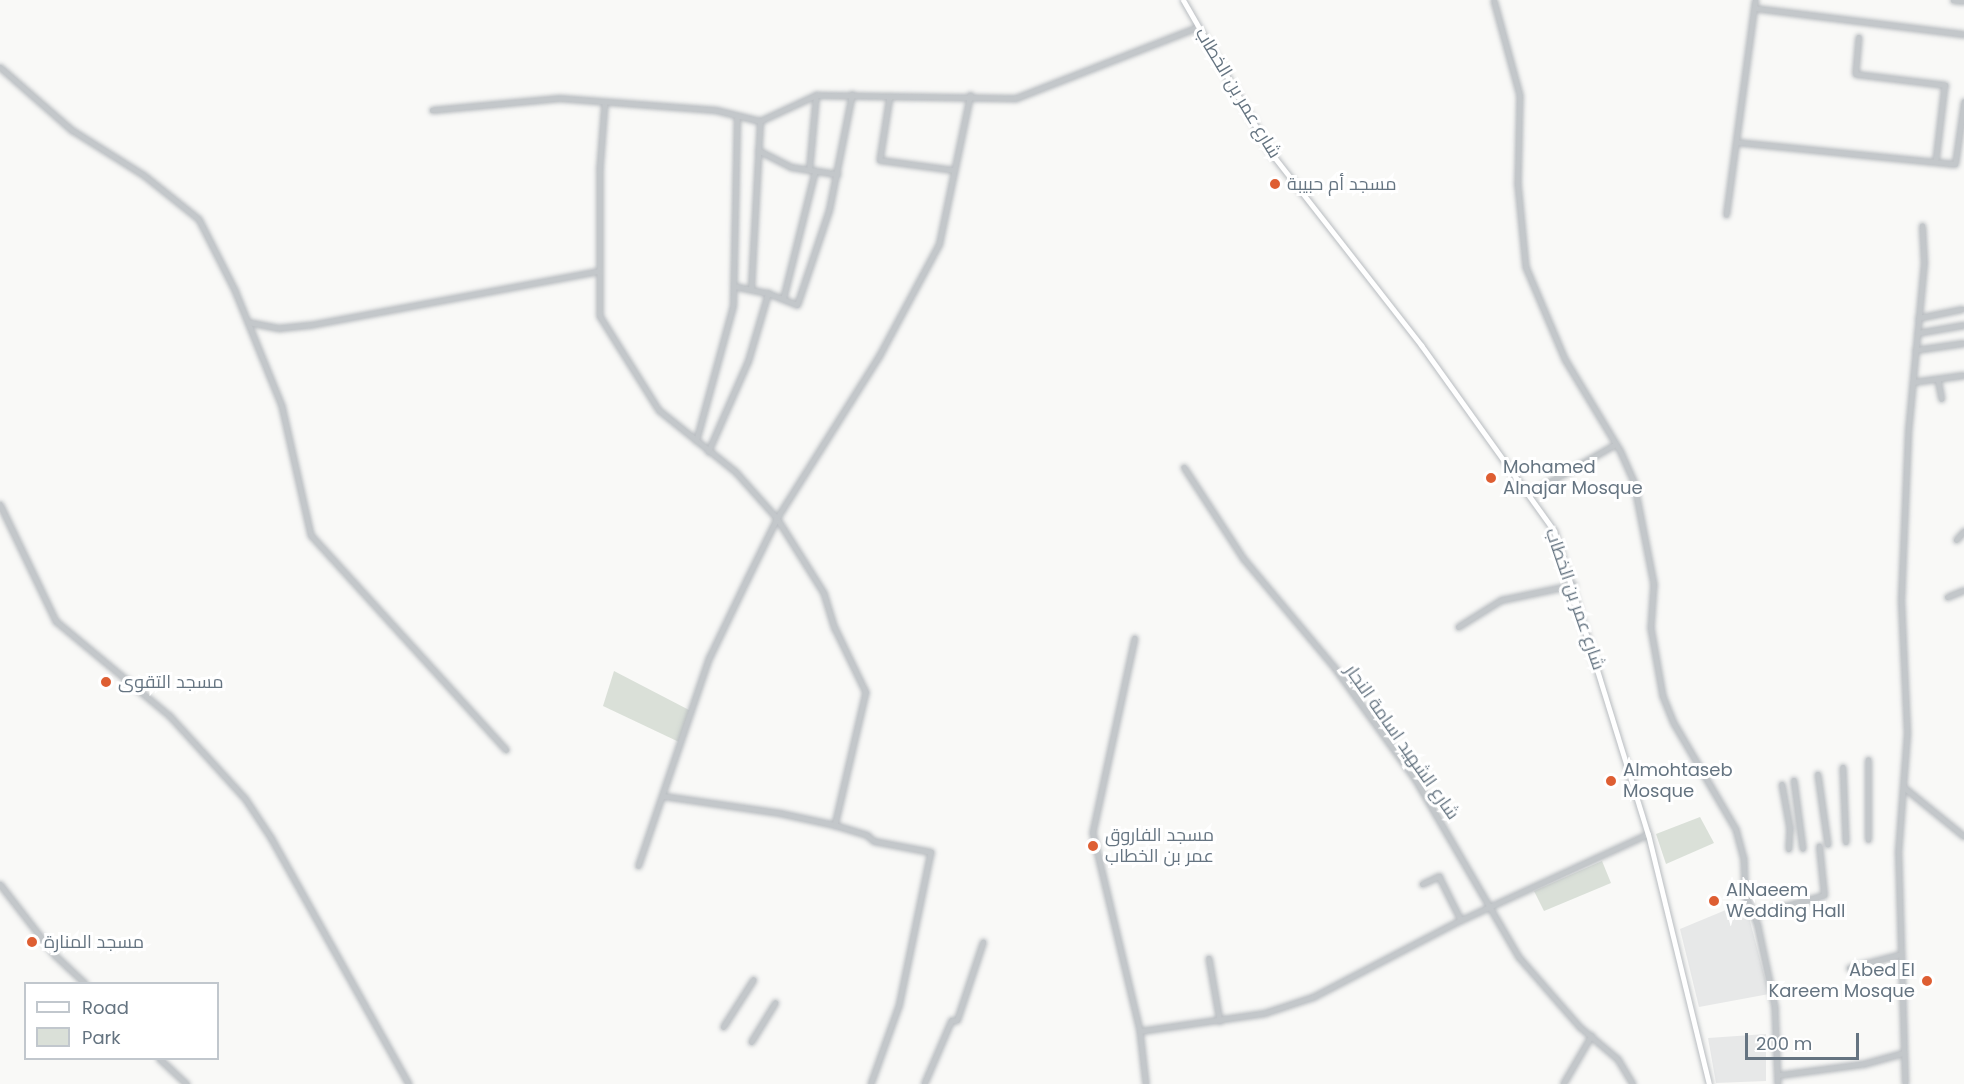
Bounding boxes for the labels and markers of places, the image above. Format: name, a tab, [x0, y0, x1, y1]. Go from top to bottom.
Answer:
place label: مسجد أم حبيبة	[1287, 173, 1397, 195]
marker: مسجد أم حبيبة	[1268, 177, 1282, 191]
place label: Mohamed Alnajar Mosque	[1503, 457, 1643, 500]
marker: Mohamed Alnajar Mosque	[1484, 471, 1498, 485]
place label: مسجد التقوى	[118, 671, 223, 693]
marker: مسجد التقوى	[99, 675, 113, 689]
place label: Almohtaseb Mosque	[1623, 760, 1733, 802]
marker: Almohtaseb Mosque	[1604, 774, 1618, 788]
place label: مسجد الفاروق عمر بن الخطاب	[1105, 825, 1214, 868]
marker: مسجد الفاروق عمر بن الخطاب	[1086, 839, 1100, 853]
place label: AlNaeem Wedding Hall	[1726, 880, 1845, 922]
marker: AlNaeem Wedding Hall	[1707, 894, 1721, 908]
place label: مسجد المنارة	[44, 931, 144, 953]
marker: مسجد المنارة	[25, 935, 39, 949]
place label: Abed El Kareem Mosque	[1768, 960, 1915, 1002]
marker: Abed El Kareem Mosque	[1920, 974, 1934, 988]

